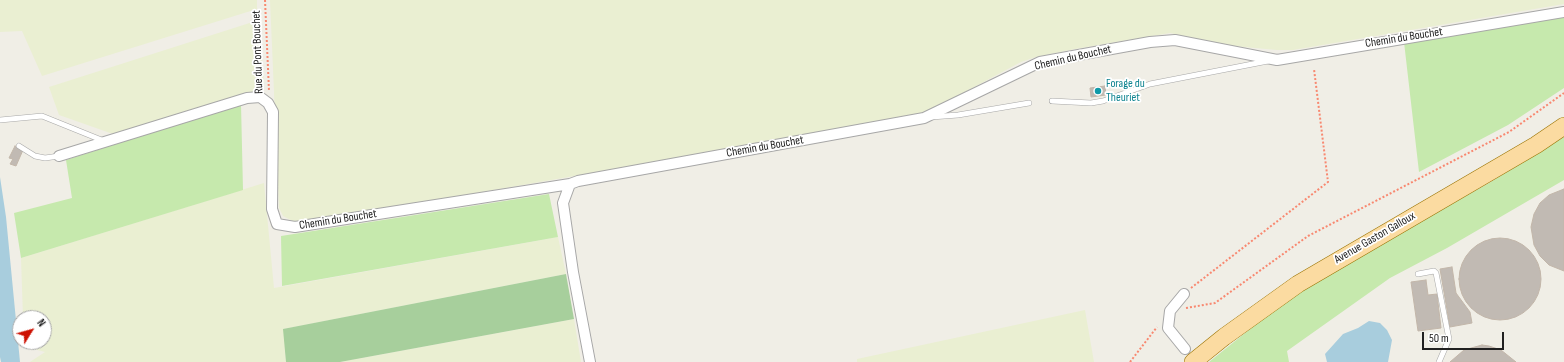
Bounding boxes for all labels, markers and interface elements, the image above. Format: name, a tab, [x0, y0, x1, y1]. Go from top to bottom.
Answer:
street label: Rue du Pont Bouchet	[249, 10, 267, 94]
street label: Chemin du Bouchet	[1364, 25, 1444, 51]
street label: Chemin du Bouchet	[1033, 42, 1113, 74]
place label: Forage du Theuriet	[1106, 77, 1145, 105]
marker: Forage du Theuriet	[1093, 86, 1103, 96]
street label: Chemin du Bouchet	[725, 133, 805, 161]
street label: Chemin du Bouchet	[298, 207, 378, 233]
street label: Avenue Gaston Galloux	[1332, 209, 1418, 267]
north arrow	[12, 310, 52, 350]
text: N	[34, 317, 48, 329]
scale bar	[1424, 324, 1506, 350]
text: 50 m	[1429, 331, 1449, 346]

